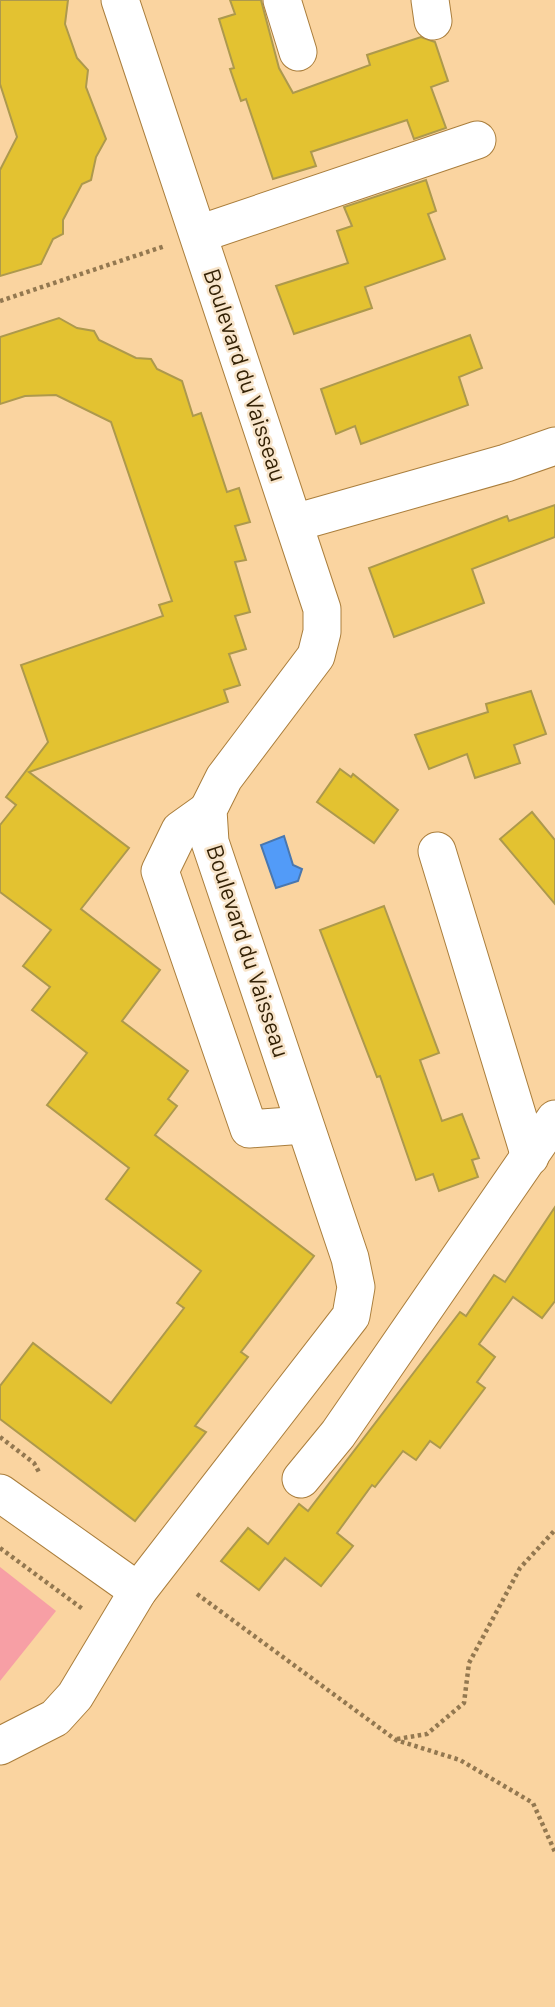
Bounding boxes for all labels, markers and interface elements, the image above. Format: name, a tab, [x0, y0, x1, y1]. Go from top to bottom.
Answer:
street label: Boulevard du Vaisseau	[198, 265, 294, 485]
street label: Boulevard du Vaisseau	[201, 841, 297, 1061]

